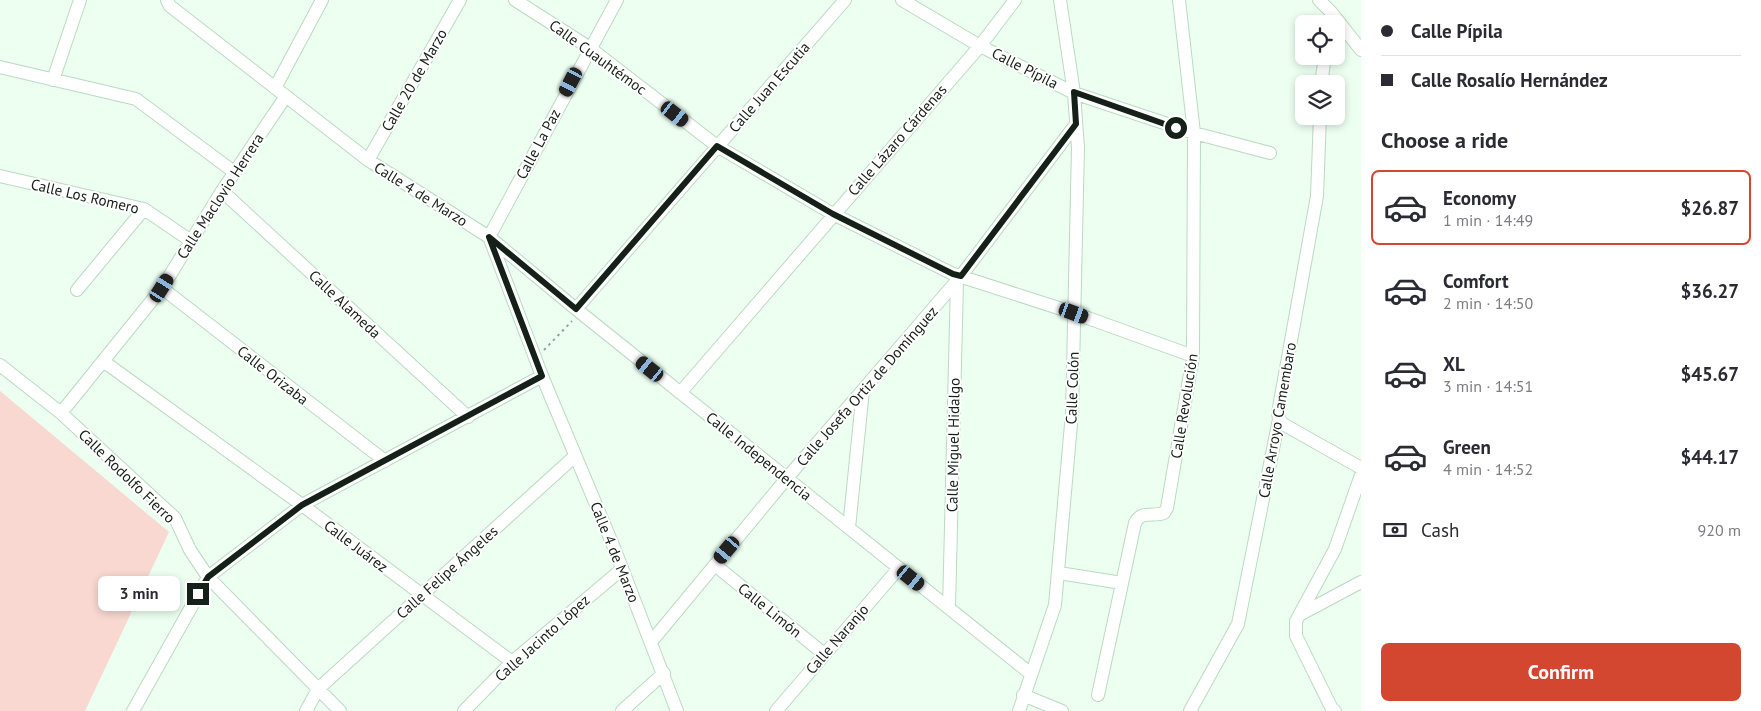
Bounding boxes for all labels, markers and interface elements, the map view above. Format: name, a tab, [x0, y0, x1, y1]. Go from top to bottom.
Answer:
street label: Calle Cuauhtémoc	[546, 15, 651, 99]
map controls	[1295, 15, 1345, 125]
button: locate	[1295, 15, 1345, 65]
text: Calle Pípila	[1411, 19, 1503, 43]
street label: Calle 20 de Marzo	[377, 25, 451, 135]
street label: Calle Juan Escutia	[724, 38, 814, 136]
street label: Calle Pípila	[989, 43, 1061, 93]
car	[557, 65, 584, 99]
text: Calle Rosalío Hernández	[1411, 68, 1608, 92]
button: layers	[1295, 75, 1345, 125]
street label: Calle Lázaro Cárdenas	[843, 80, 951, 200]
car	[658, 99, 691, 129]
street label: Calle La Paz	[512, 106, 564, 182]
route start	[1165, 117, 1187, 139]
text: Choose a ride	[1381, 126, 1508, 154]
street label: Calle Maclovio Herrera	[172, 130, 268, 262]
street label: Calle 4 de Marzo	[371, 158, 471, 230]
street label: Calle Los Romero	[29, 174, 141, 218]
icon: car	[1383, 185, 1428, 230]
text: Economy	[1443, 186, 1516, 210]
text: $26.87	[1680, 196, 1739, 220]
text: 1 min · 14:49	[1443, 210, 1533, 230]
street label: Calle Alameda	[305, 266, 385, 342]
icon: car	[1383, 268, 1428, 313]
text: Comfort	[1443, 269, 1509, 293]
car	[147, 271, 176, 305]
text: $36.27	[1680, 279, 1739, 303]
text: 2 min · 14:50	[1443, 293, 1533, 313]
car	[1057, 301, 1090, 325]
street label: Calle Josefa Ortiz de Domínguez	[792, 302, 942, 470]
street label: Calle Orizaba	[234, 341, 312, 409]
street label: Calle Arroyo Camembaro	[1254, 341, 1300, 499]
street label: Calle Colón	[1061, 351, 1083, 425]
icon: car	[1383, 351, 1428, 396]
street label: Calle Revolución	[1166, 352, 1202, 460]
text: XL	[1443, 352, 1465, 376]
car	[633, 354, 666, 384]
text: $45.67	[1680, 362, 1739, 386]
text: 3 min · 14:51	[1443, 376, 1533, 396]
street label: Calle Miguel Hidalgo	[942, 378, 964, 512]
street label: Calle Independencia	[702, 408, 816, 504]
street label: Calle Rodolfo Fierro	[75, 425, 179, 527]
icon: car	[1383, 434, 1428, 479]
text: Green	[1443, 435, 1491, 459]
text: $44.17	[1680, 445, 1739, 469]
text: 4 min · 14:52	[1443, 459, 1533, 479]
street label: Calle 4 de Marzo	[586, 499, 644, 605]
street label: Calle Juárez	[320, 516, 392, 576]
icon: cash	[1381, 516, 1409, 544]
text: Cash	[1421, 518, 1459, 542]
text: 920 m	[1698, 520, 1741, 540]
street label: Calle Felipe Ángeles	[392, 521, 502, 623]
car	[711, 534, 742, 566]
car	[894, 563, 927, 593]
callout: 3 min	[98, 576, 180, 612]
street label: Calle Limón	[734, 579, 806, 641]
text: 3 min	[119, 583, 159, 603]
route end	[187, 583, 209, 605]
street label: Calle Jacinto López	[491, 590, 593, 686]
street label: Calle Naranjo	[801, 600, 873, 678]
button: Confirm	[1381, 643, 1741, 701]

